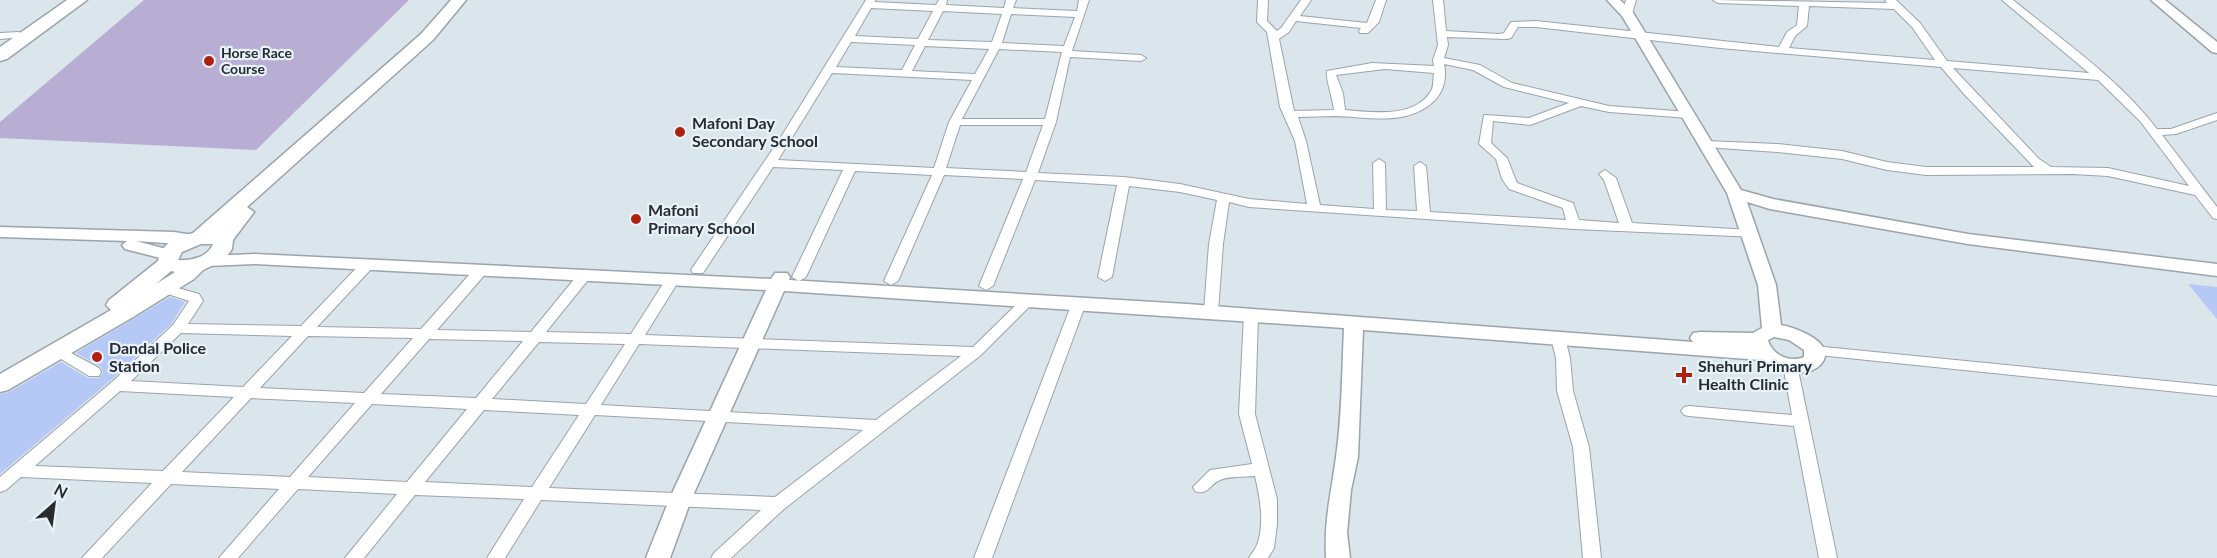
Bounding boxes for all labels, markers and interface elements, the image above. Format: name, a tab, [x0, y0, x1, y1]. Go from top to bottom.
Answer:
place label: Horse Race Course	[221, 44, 292, 77]
marker: Horse Race Course	[202, 54, 216, 68]
place label: Mafoni Day Secondary School	[692, 113, 818, 150]
marker: Mafoni Day Secondary School	[673, 125, 687, 139]
place label: Mafoni Primary School	[648, 200, 755, 237]
marker: Mafoni Primary School	[629, 212, 643, 226]
place label: Dandal Police Station	[109, 338, 207, 375]
marker: Dandal Police Station	[90, 350, 104, 364]
place label: Shehuri Primary Health Clinic	[1698, 356, 1812, 393]
marker: Shehuri Primary Health Clinic	[1675, 366, 1693, 384]
north arrow	[24, 474, 84, 534]
text: N	[51, 479, 71, 502]

